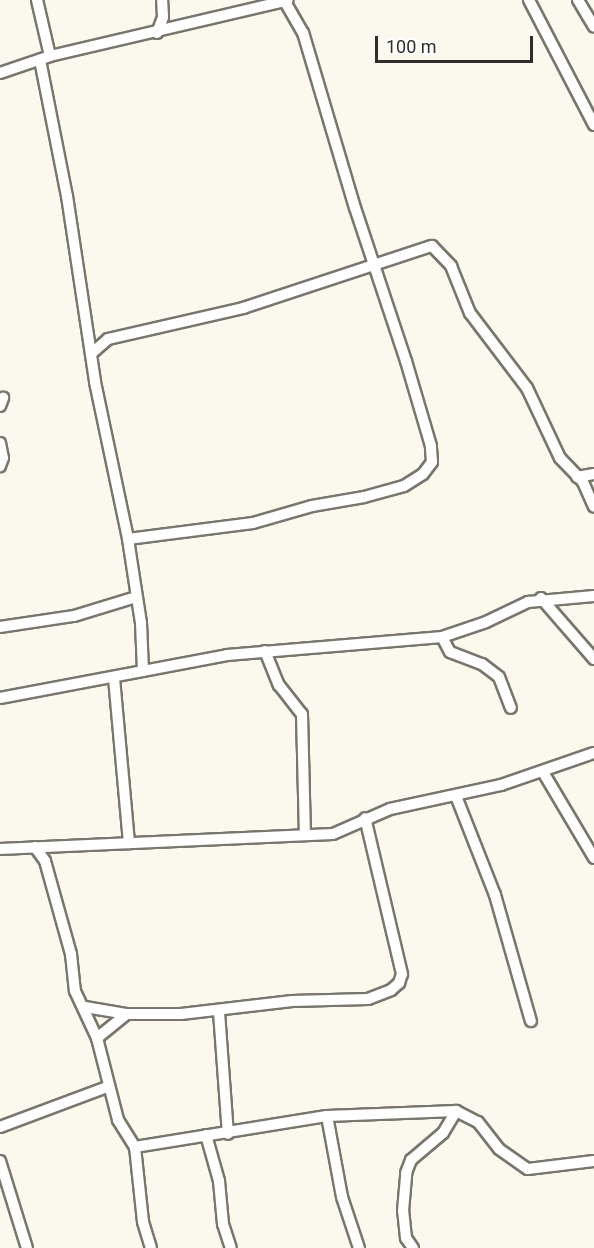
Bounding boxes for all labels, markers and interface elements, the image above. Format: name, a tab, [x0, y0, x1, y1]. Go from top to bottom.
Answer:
scale bar	[378, 24, 536, 62]
text: 100 m	[386, 36, 437, 57]

